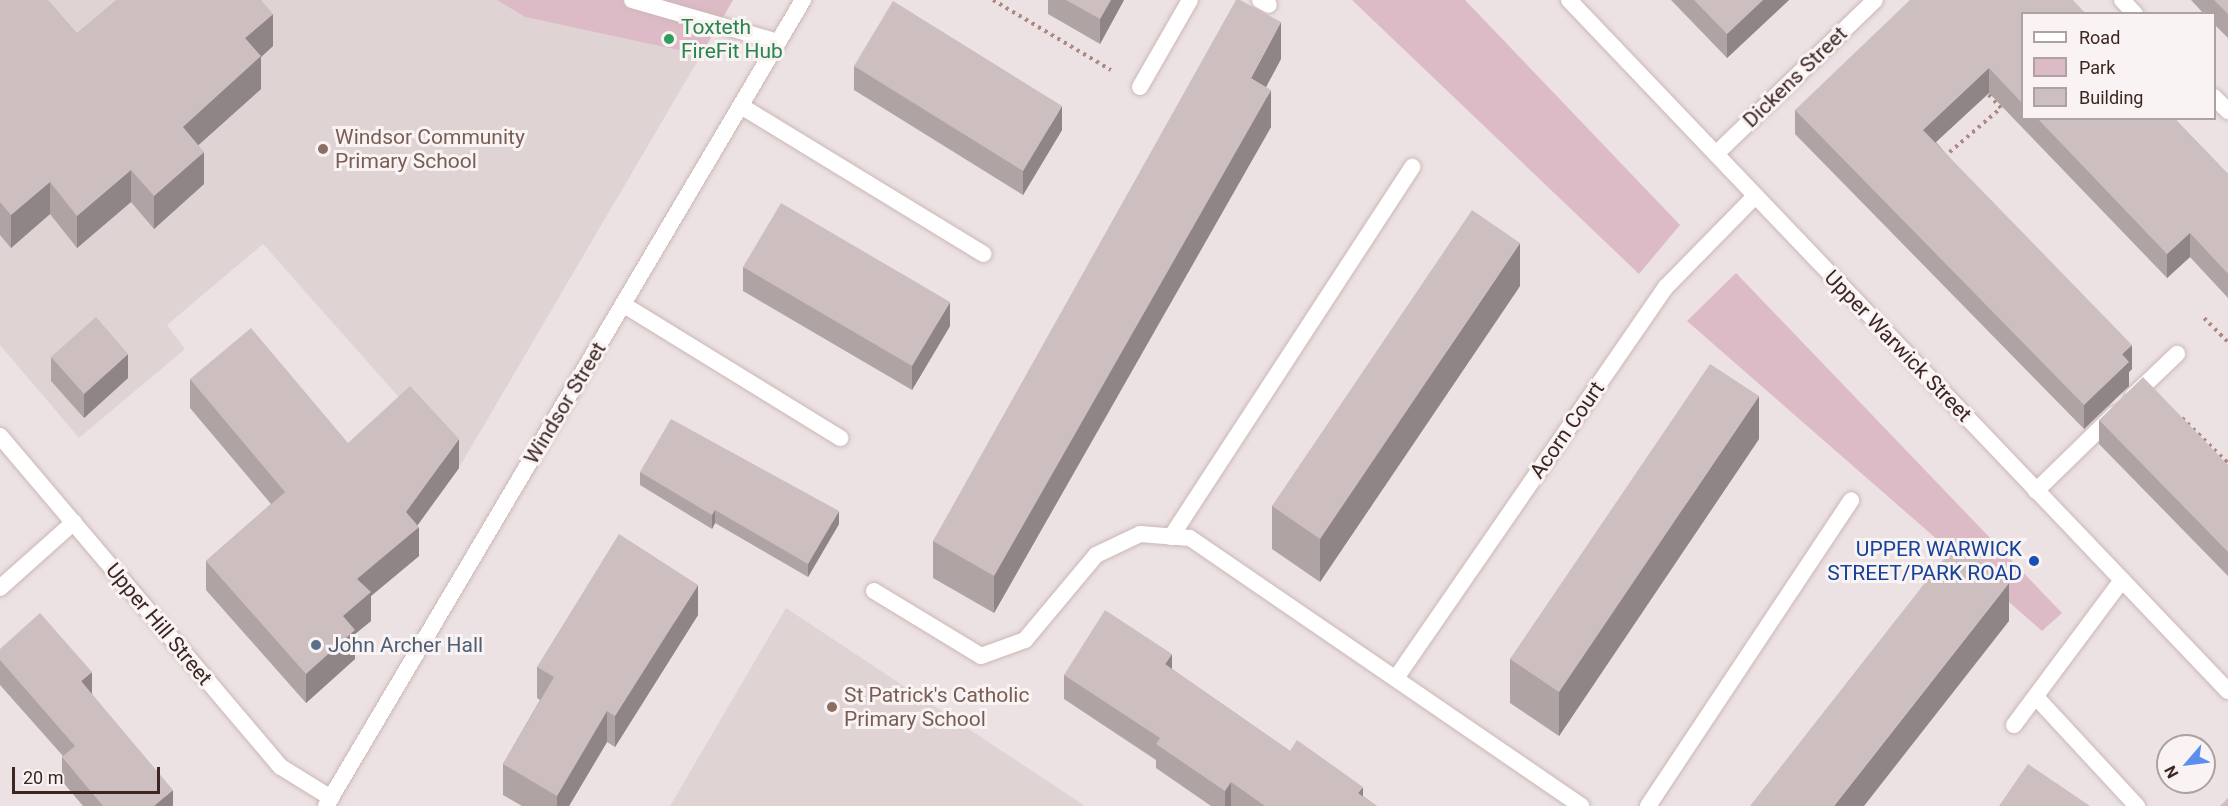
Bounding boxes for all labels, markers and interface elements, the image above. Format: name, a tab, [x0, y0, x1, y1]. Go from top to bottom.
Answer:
legend	[2021, 12, 2216, 120]
place label: Toxteth FireFit Hub	[681, 14, 783, 64]
street label: Dickens Street	[1738, 21, 1852, 133]
text: Road	[2079, 27, 2120, 48]
marker: Toxteth FireFit Hub	[662, 32, 676, 46]
text: Park	[2079, 57, 2115, 78]
text: Building	[2079, 87, 2143, 108]
place label: Windsor Community Primary School	[335, 124, 525, 174]
marker: Windsor Community Primary School	[316, 142, 330, 156]
street label: Upper Warwick Street	[1819, 265, 1977, 427]
street label: Windsor Street	[519, 337, 611, 469]
street label: Acorn Court	[1524, 377, 1610, 483]
place label: UPPER WARWICK STREET/PARK ROAD	[1827, 536, 2022, 586]
marker: UPPER WARWICK STREET/PARK ROAD	[2027, 554, 2041, 568]
street label: Upper Hill Street	[101, 558, 217, 690]
place label: John Archer Hall	[328, 632, 483, 658]
marker: John Archer Hall	[309, 638, 323, 652]
place label: St Patrick's Catholic Primary School	[844, 682, 1029, 732]
marker: St Patrick's Catholic Primary School	[825, 700, 839, 714]
north arrow	[2156, 734, 2216, 794]
scale bar	[15, 755, 164, 793]
text: N	[2160, 762, 2182, 781]
text: 20 m	[23, 767, 63, 788]

